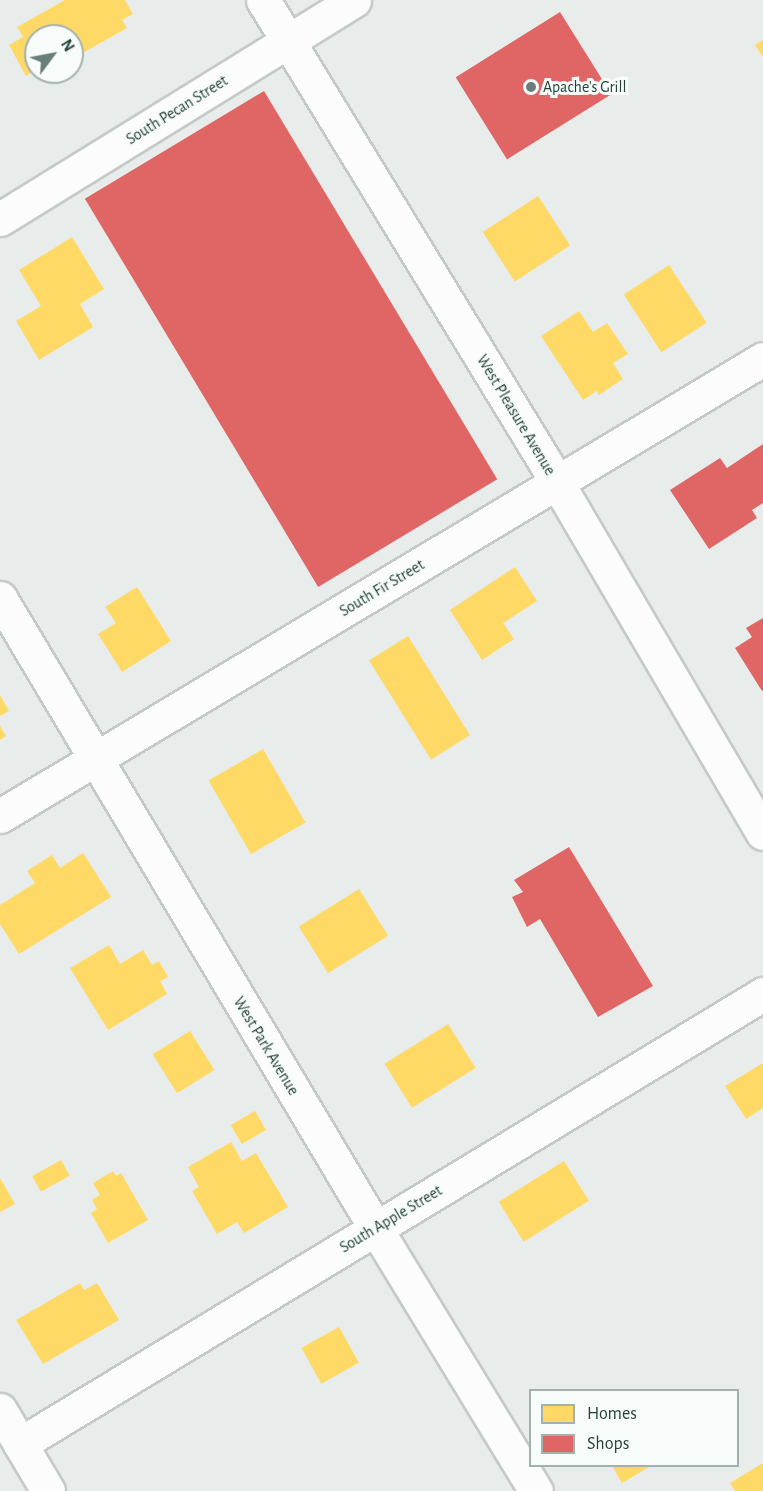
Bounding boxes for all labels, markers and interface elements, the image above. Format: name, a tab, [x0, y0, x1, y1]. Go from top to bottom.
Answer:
north arrow	[24, 24, 84, 84]
text: N	[58, 37, 77, 54]
street label: South Pecan Street	[123, 71, 231, 149]
place label: Apache's Grill	[543, 77, 626, 97]
marker: Apache's Grill	[524, 80, 538, 94]
street label: West Pleasure Avenue	[472, 351, 560, 479]
street label: South Fir Street	[336, 555, 428, 621]
street label: West Park Avenue	[229, 993, 303, 1099]
street label: South Apple Street	[336, 1181, 446, 1257]
legend	[529, 1389, 739, 1467]
text: Homes	[587, 1405, 637, 1423]
text: Shops	[587, 1435, 629, 1453]

